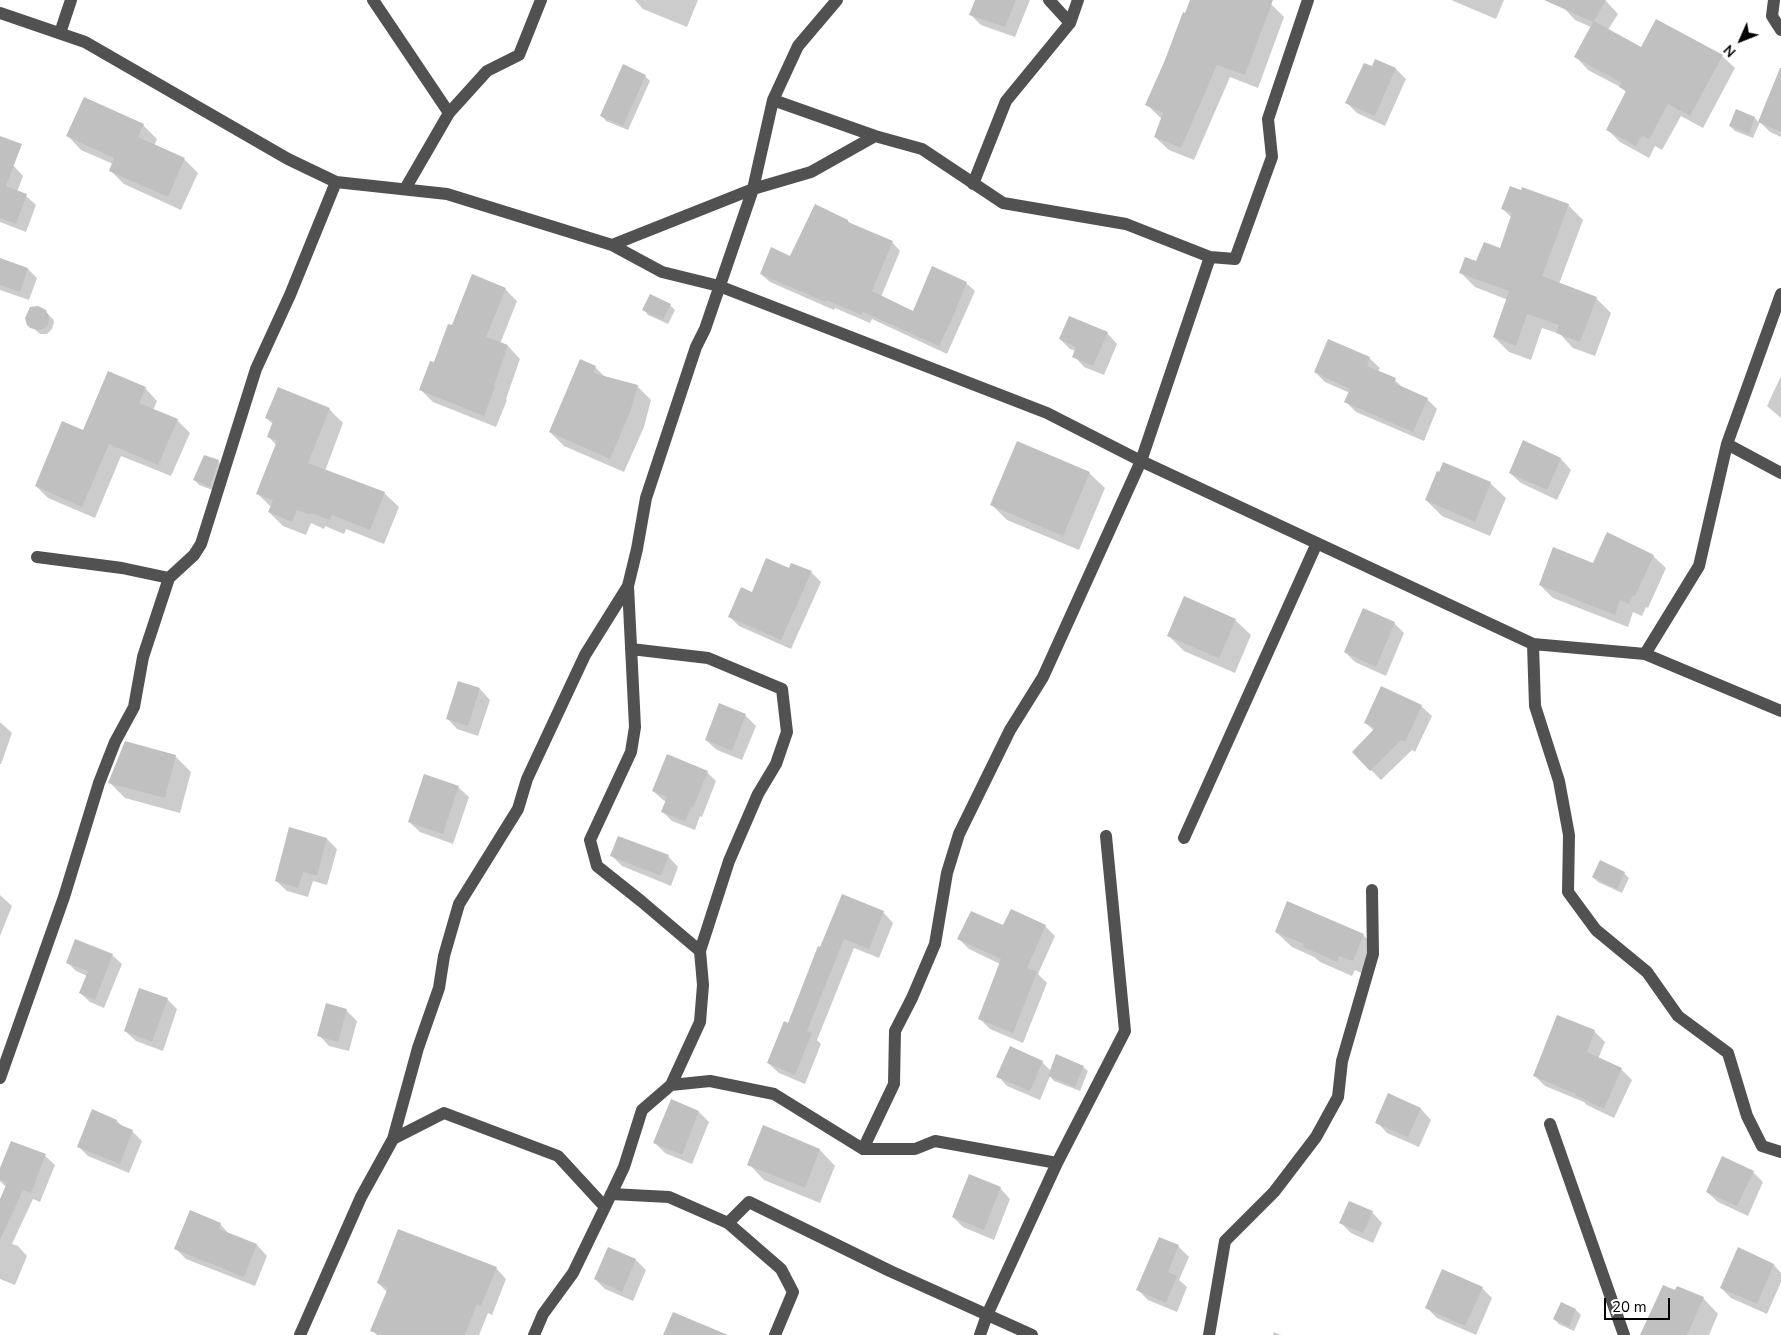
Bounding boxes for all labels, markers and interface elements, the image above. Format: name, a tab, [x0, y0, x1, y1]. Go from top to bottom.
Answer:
north arrow	[1716, 15, 1766, 65]
text: N	[1719, 40, 1740, 61]
scale bar	[1606, 1288, 1672, 1320]
text: 20 m	[1612, 1297, 1647, 1317]

